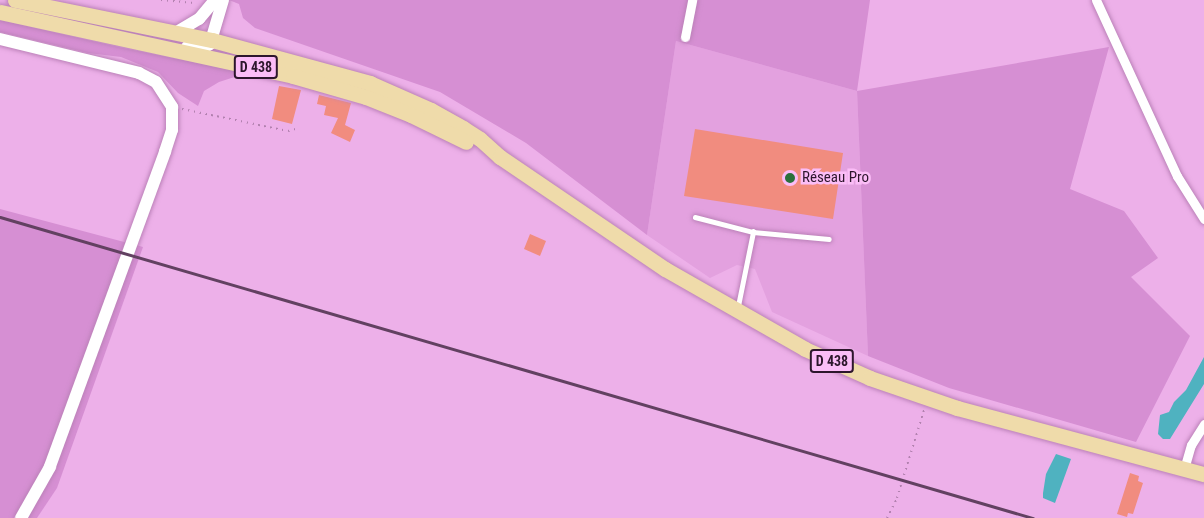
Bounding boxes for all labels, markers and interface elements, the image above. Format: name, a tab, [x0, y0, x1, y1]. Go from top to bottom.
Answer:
road number: D 438	[234, 56, 278, 78]
place label: Réseau Pro	[802, 169, 869, 187]
marker: Réseau Pro	[783, 171, 797, 185]
road number: D 438	[810, 350, 854, 372]

